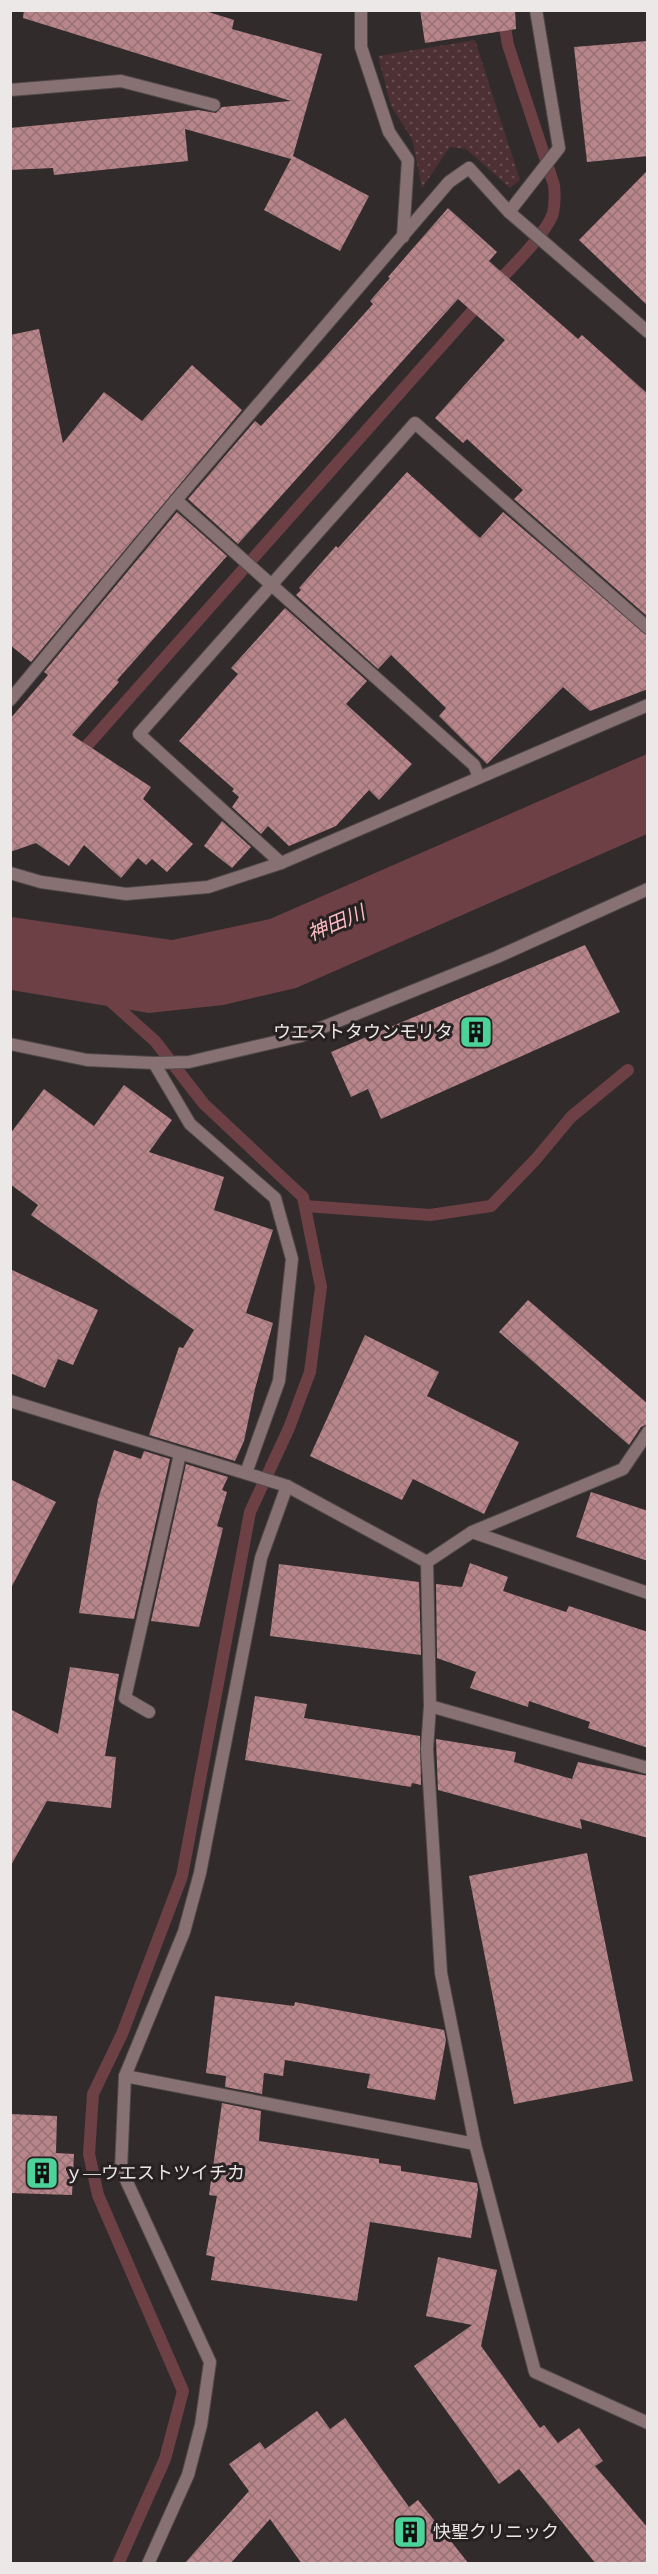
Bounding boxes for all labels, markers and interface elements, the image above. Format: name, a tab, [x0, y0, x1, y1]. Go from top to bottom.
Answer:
water label: 神田川	[303, 898, 372, 949]
building icon: ウエストタウンモリタ	[458, 1014, 494, 1050]
place label: ウエストタウンモリタ	[273, 1019, 453, 1046]
building icon: ｙ―ウエストツイチカ	[24, 2155, 60, 2191]
place label: ｙ―ウエストツイチカ	[65, 2160, 245, 2187]
building icon: 快聖クリニック	[392, 2514, 428, 2550]
place label: 快聖クリニック	[433, 2519, 559, 2546]

